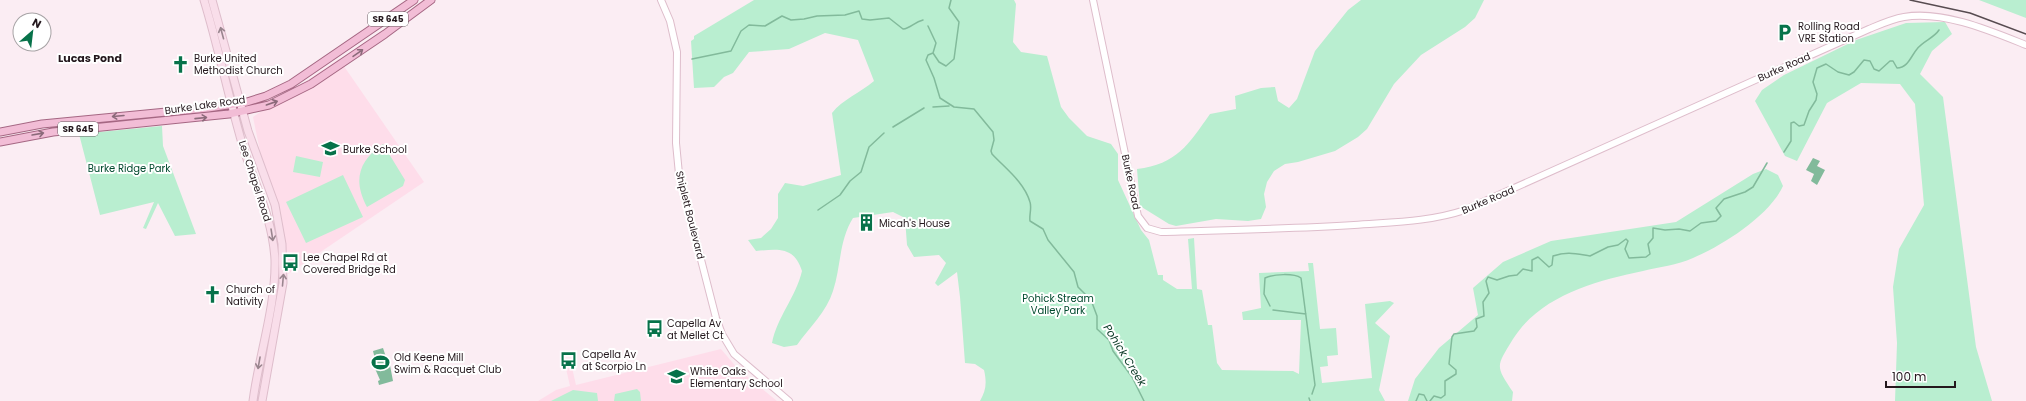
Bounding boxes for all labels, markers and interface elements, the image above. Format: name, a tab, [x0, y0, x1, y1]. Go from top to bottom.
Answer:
north arrow	[12, 12, 52, 52]
road number: SR 645	[368, 12, 408, 26]
text: N	[29, 14, 44, 32]
place label: Rolling Road VRE Station	[1798, 19, 1860, 46]
parking icon: Rolling Road VRE Station	[1775, 22, 1795, 42]
one-way arrow	[217, 26, 225, 39]
one-way arrow	[353, 49, 364, 57]
street label: Burke Road	[1755, 49, 1813, 85]
district label: Lucas Pond	[58, 50, 122, 66]
place label: Burke United Methodist Church	[194, 51, 283, 78]
church icon: Burke United Methodist Church	[171, 54, 191, 74]
street label: Burke Lake Road	[164, 92, 246, 118]
one-way arrow	[266, 99, 278, 107]
one-way arrow	[111, 112, 124, 120]
one-way arrow	[194, 114, 207, 121]
road number: SR 645	[58, 122, 98, 136]
one-way arrow	[31, 130, 44, 138]
street label: Lee Chapel Road	[235, 139, 275, 223]
school or university icon: Burke School	[320, 139, 340, 159]
place label: Burke School	[343, 142, 407, 157]
street label: Burke Road	[1118, 153, 1144, 211]
park label: Burke Ridge Park	[88, 161, 171, 176]
street label: Shiplett Boulevard	[672, 169, 708, 261]
street label: Burke Road	[1459, 182, 1517, 218]
building icon: Micah's House	[856, 213, 876, 233]
place label: Micah's House	[879, 216, 950, 231]
one-way arrow	[268, 228, 276, 241]
place label: Lee Chapel Rd at Covered Bridge Rd	[303, 250, 396, 277]
bus stop icon: Lee Chapel Rd at Covered Bridge Rd	[280, 253, 300, 273]
one-way arrow	[280, 274, 287, 287]
place label: Church of Nativity	[226, 282, 275, 309]
church icon: Church of Nativity	[203, 285, 223, 305]
park label: Pohick Stream Valley Park	[1022, 291, 1094, 318]
place label: Capella Av at Mellet Ct	[667, 316, 724, 343]
bus stop icon: Capella Av at Mellet Ct	[644, 319, 664, 339]
water label: Pohick Creek	[1099, 321, 1151, 390]
place label: Capella Av at Scorpio Ln	[582, 347, 646, 374]
place label: Old Keene Mill Swim & Racquet Club	[394, 350, 502, 377]
bus stop icon: Capella Av at Scorpio Ln	[559, 350, 579, 370]
sports icon: Old Keene Mill Swim & Racquet Club	[371, 353, 391, 373]
one-way arrow	[255, 356, 263, 369]
scale bar	[1886, 363, 1955, 389]
place label: White Oaks Elementary School	[690, 364, 783, 391]
school or university icon: White Oaks Elementary School	[667, 367, 687, 387]
text: 100 m	[1892, 368, 1926, 385]

